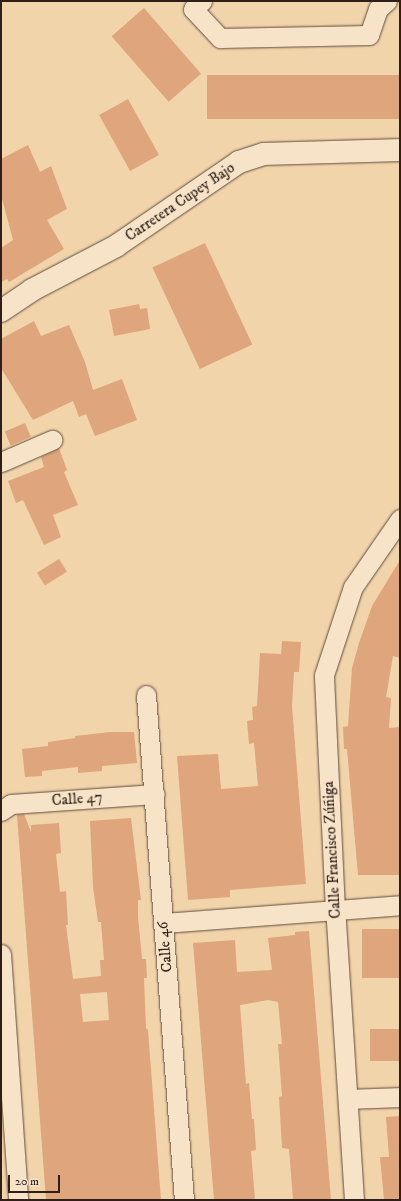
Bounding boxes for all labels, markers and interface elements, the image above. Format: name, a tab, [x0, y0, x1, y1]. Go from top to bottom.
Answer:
street label: Carretera Cupey Bajo	[122, 159, 238, 245]
street label: Calle Francisco Zúñiga	[319, 781, 345, 919]
street label: Calle 47	[51, 788, 103, 810]
street label: Calle 46	[154, 921, 176, 973]
scale bar	[10, 1167, 62, 1193]
text: 20 m	[15, 1174, 39, 1189]

